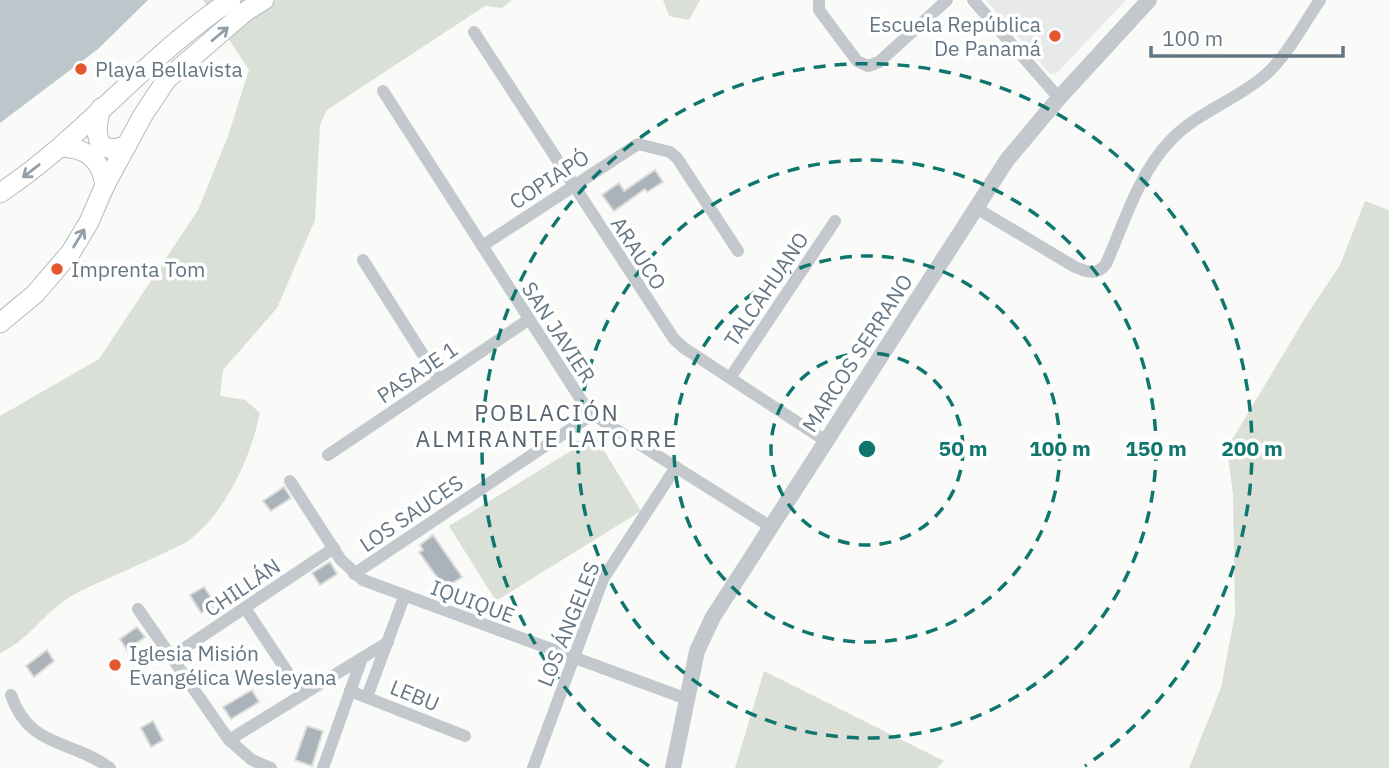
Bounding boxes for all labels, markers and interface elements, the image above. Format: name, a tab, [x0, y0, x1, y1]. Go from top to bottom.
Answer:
place label: Escuela República De Panamá	[869, 10, 1041, 62]
scale bar	[1151, 14, 1344, 58]
text: 100 m	[1162, 24, 1223, 52]
one-way arrow	[210, 26, 228, 42]
marker: Escuela República De Panamá	[1047, 28, 1063, 44]
place label: Playa Bellavista	[95, 55, 243, 83]
marker: Playa Bellavista	[73, 61, 89, 77]
street label: COPIAPÓ	[504, 143, 594, 215]
one-way arrow	[22, 164, 40, 179]
street label: ARAUCO	[605, 211, 673, 295]
street label: TALCAHUANO	[717, 226, 815, 352]
one-way arrow	[73, 229, 87, 249]
place label: Imprenta Tom	[71, 255, 205, 283]
marker: Imprenta Tom	[49, 261, 65, 277]
street label: MARCOS SERRANO	[795, 269, 919, 437]
street label: SAN JAVIER	[516, 276, 602, 388]
street label: PASAJE 1	[371, 335, 463, 409]
district label: POBLACIÓN ALMIRANTE LATORRE	[416, 397, 678, 453]
text: 50 m	[939, 434, 987, 462]
text: 100 m	[1029, 434, 1091, 462]
text: 150 m	[1125, 434, 1187, 462]
text: 200 m	[1221, 434, 1283, 462]
centre of rings	[855, 437, 879, 461]
street label: LOS SAUCES	[354, 468, 468, 558]
street label: CHILLÁN	[199, 551, 285, 623]
street label: LOS ÁNGELES	[530, 558, 606, 690]
street label: IQUIQUE	[427, 573, 519, 629]
place label: Iglesia Misión Evangélica Wesleyana	[129, 639, 337, 691]
marker: Iglesia Misión Evangélica Wesleyana	[107, 657, 123, 673]
street label: LEBU	[386, 673, 444, 717]

